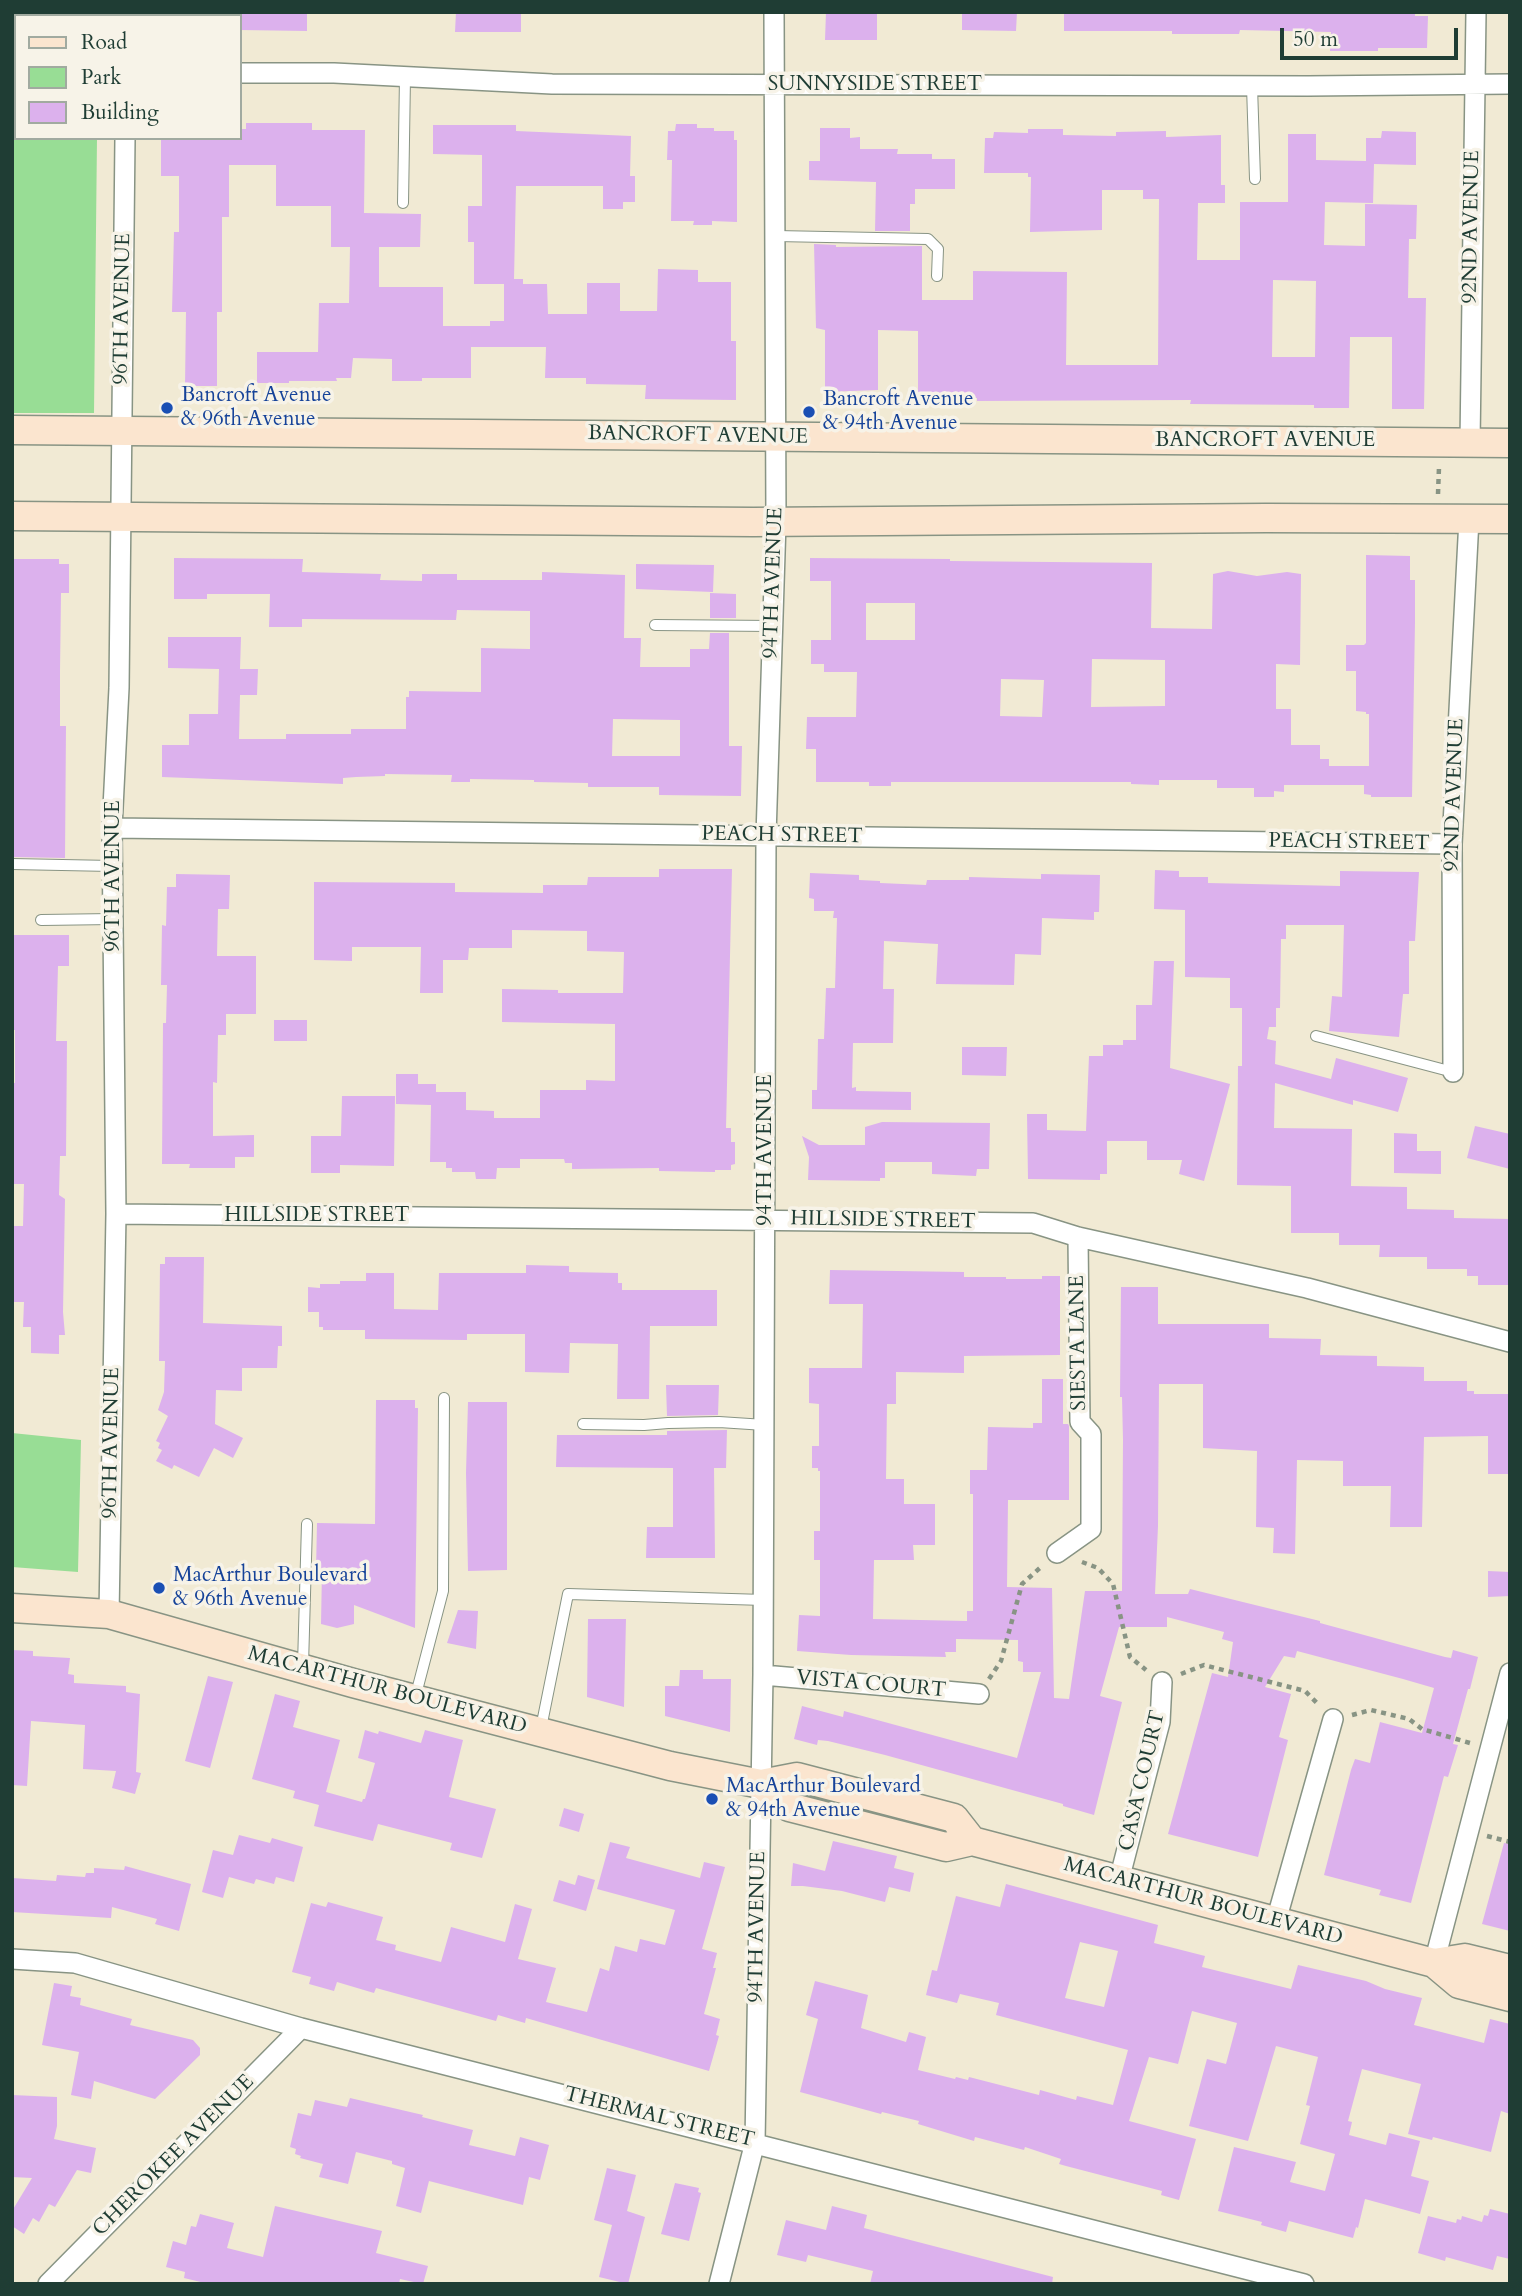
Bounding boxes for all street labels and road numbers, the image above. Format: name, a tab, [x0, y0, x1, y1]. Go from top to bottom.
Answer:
street label: SUNNYSIDE STREET	[768, 72, 982, 98]
street label: 92ND AVENUE	[1458, 150, 1486, 304]
street label: 96TH AVENUE	[109, 233, 137, 385]
street label: BANCROFT AVENUE	[588, 421, 808, 451]
street label: BANCROFT AVENUE	[1155, 428, 1375, 454]
street label: 94TH AVENUE	[759, 507, 789, 659]
street label: 92ND AVENUE	[1440, 718, 1470, 872]
street label: 96TH AVENUE	[101, 800, 127, 952]
street label: PEACH STREET	[701, 822, 863, 850]
street label: PEACH STREET	[1268, 829, 1430, 857]
street label: 94TH AVENUE	[753, 1074, 779, 1226]
street label: HILLSIDE STREET	[224, 1203, 410, 1229]
street label: HILLSIDE STREET	[790, 1207, 976, 1235]
street label: SIESTA LANE	[1065, 1275, 1093, 1411]
street label: 96TH AVENUE	[98, 1367, 126, 1519]
street label: MACARTHUR BOULEVARD	[245, 1642, 529, 1740]
street label: VISTA COURT	[795, 1666, 947, 1704]
street label: CASA COURT	[1115, 1708, 1171, 1854]
street label: 94TH AVENUE	[744, 1851, 772, 2003]
street label: MACARTHUR BOULEVARD	[1061, 1853, 1345, 1951]
street label: CHEROKEE AVENUE	[88, 2070, 260, 2242]
street label: THERMAL STREET	[561, 2082, 757, 2154]

